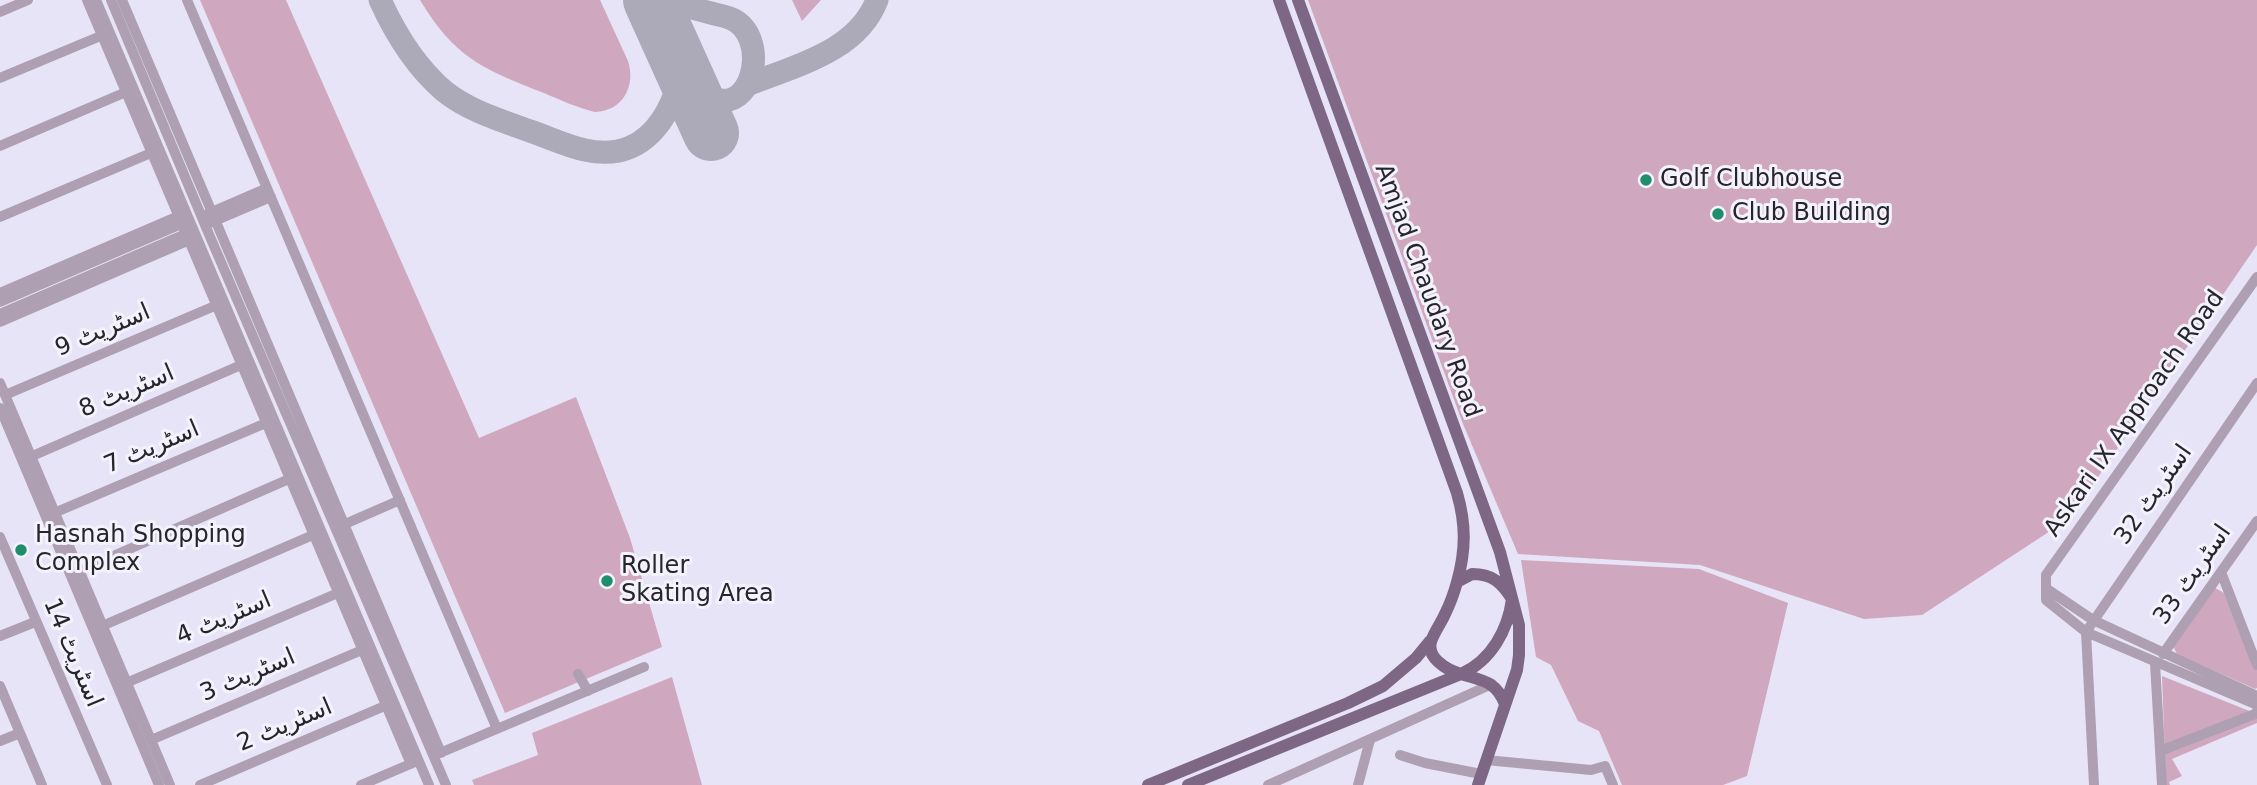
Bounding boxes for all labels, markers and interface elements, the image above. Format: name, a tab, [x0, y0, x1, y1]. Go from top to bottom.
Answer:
street label: Amjad Chaudary Road	[1368, 160, 1486, 422]
place label: Golf Clubhouse	[1660, 166, 1842, 194]
marker: Golf Clubhouse	[1638, 172, 1654, 188]
place label: Club Building	[1732, 200, 1891, 228]
marker: Club Building	[1710, 206, 1726, 222]
street label: Askari IX Approach Road	[2039, 285, 2231, 543]
street label: اسٹریٹ 9	[51, 298, 155, 364]
street label: اسٹریٹ 8	[75, 359, 179, 425]
street label: اسٹریٹ 7	[100, 415, 204, 481]
street label: اسٹریٹ 32	[2109, 439, 2199, 551]
street label: اسٹریٹ 33	[2148, 519, 2238, 631]
place label: Hasnah Shopping Complex	[35, 522, 246, 578]
marker: Hasnah Shopping Complex	[13, 542, 29, 558]
place label: Roller Skating Area	[621, 553, 774, 609]
marker: Roller Skating Area	[599, 573, 615, 589]
street label: اسٹریٹ 4	[172, 586, 276, 652]
street label: اسٹریٹ 14	[36, 594, 108, 712]
street label: اسٹریٹ 3	[196, 643, 300, 709]
street label: اسٹریٹ 2	[233, 693, 337, 759]

